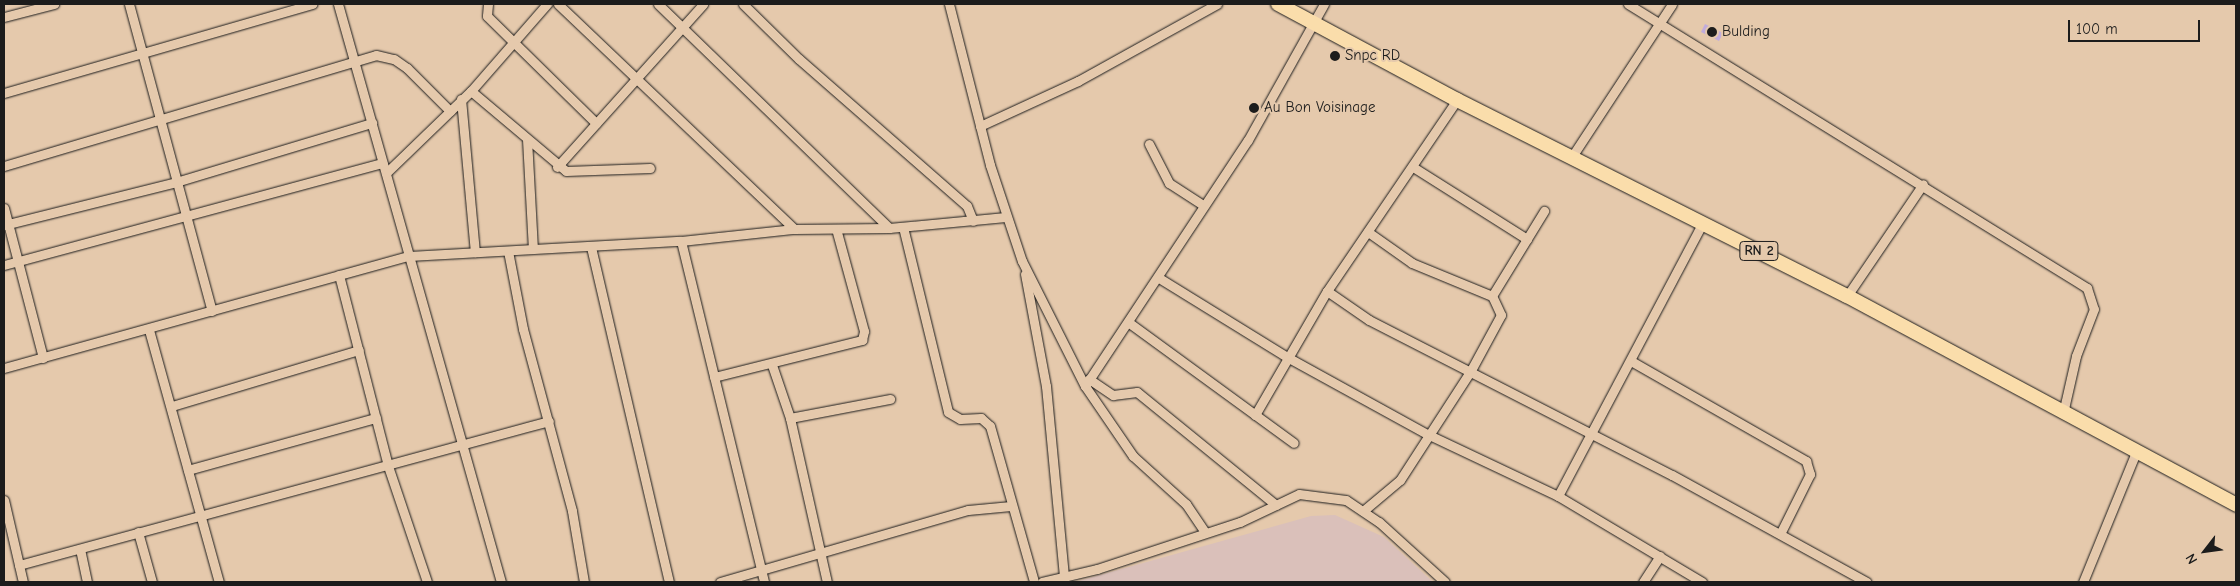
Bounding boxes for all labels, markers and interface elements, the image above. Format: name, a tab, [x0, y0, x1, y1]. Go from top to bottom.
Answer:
scale bar	[2070, 10, 2202, 42]
text: 100 m	[2076, 20, 2118, 38]
place label: Bulding	[1722, 23, 1770, 41]
marker: Bulding	[1706, 26, 1718, 38]
place label: Snpc RD	[1345, 47, 1400, 65]
marker: Snpc RD	[1329, 50, 1341, 62]
place label: Au Bon Voisinage	[1264, 99, 1376, 117]
marker: Au Bon Voisinage	[1248, 102, 1260, 114]
road number: RN 2	[1739, 240, 1779, 262]
north arrow	[2180, 526, 2230, 576]
text: N	[2182, 551, 2201, 567]

